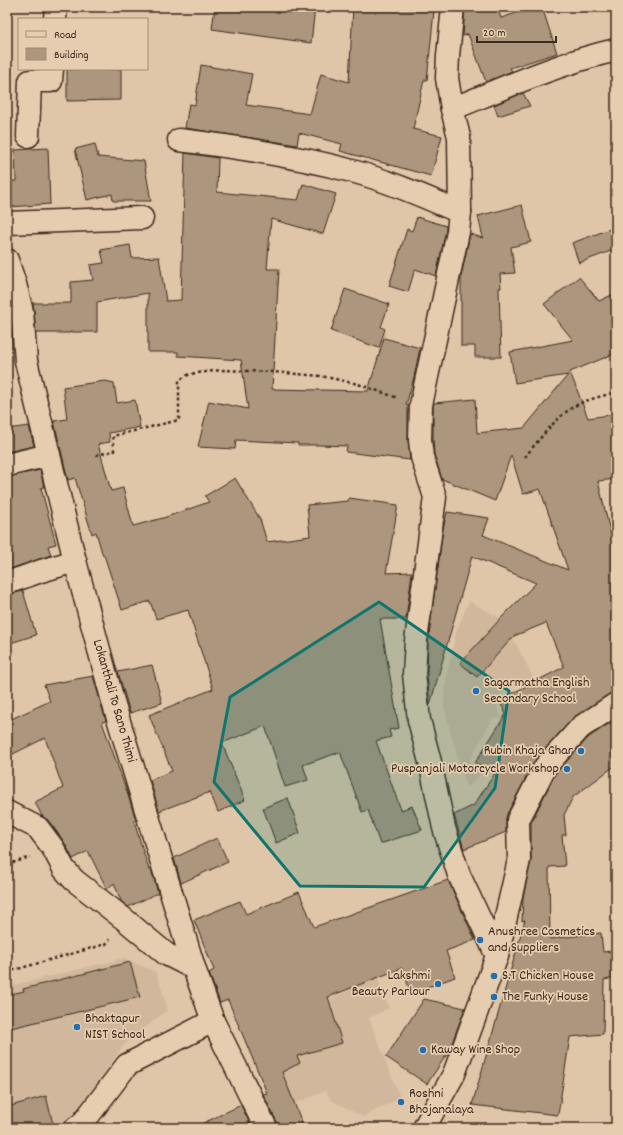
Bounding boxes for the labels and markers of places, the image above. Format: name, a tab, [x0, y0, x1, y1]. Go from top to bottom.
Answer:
place label: Sagarmatha English Secondary School	[484, 673, 589, 709]
marker: Sagarmatha English Secondary School	[471, 686, 481, 696]
place label: Rubin Khaja Ghar	[484, 741, 574, 761]
marker: Rubin Khaja Ghar	[576, 746, 586, 756]
place label: Puspanjali Motorcycle Workshop	[391, 759, 559, 779]
marker: Puspanjali Motorcycle Workshop	[562, 764, 572, 774]
place label: Anushree Cosmetics and Suppliers	[488, 922, 595, 958]
marker: Anushree Cosmetics and Suppliers	[475, 935, 485, 945]
place label: Lakshmi Beauty Parlour	[352, 966, 431, 1002]
place label: S.T Chicken House	[502, 966, 594, 986]
marker: S.T Chicken House	[489, 971, 499, 981]
marker: Lakshmi Beauty Parlour	[433, 979, 443, 989]
place label: The Funky House	[502, 987, 588, 1007]
marker: The Funky House	[489, 992, 499, 1002]
place label: Bhaktapur NIST School	[85, 1009, 146, 1045]
marker: Bhaktapur NIST School	[72, 1022, 82, 1032]
place label: Kaway Wine Shop	[431, 1040, 520, 1060]
marker: Kaway Wine Shop	[418, 1045, 428, 1055]
place label: Roshni Bhojanalaya	[409, 1084, 474, 1120]
marker: Roshni Bhojanalaya	[396, 1097, 406, 1107]

